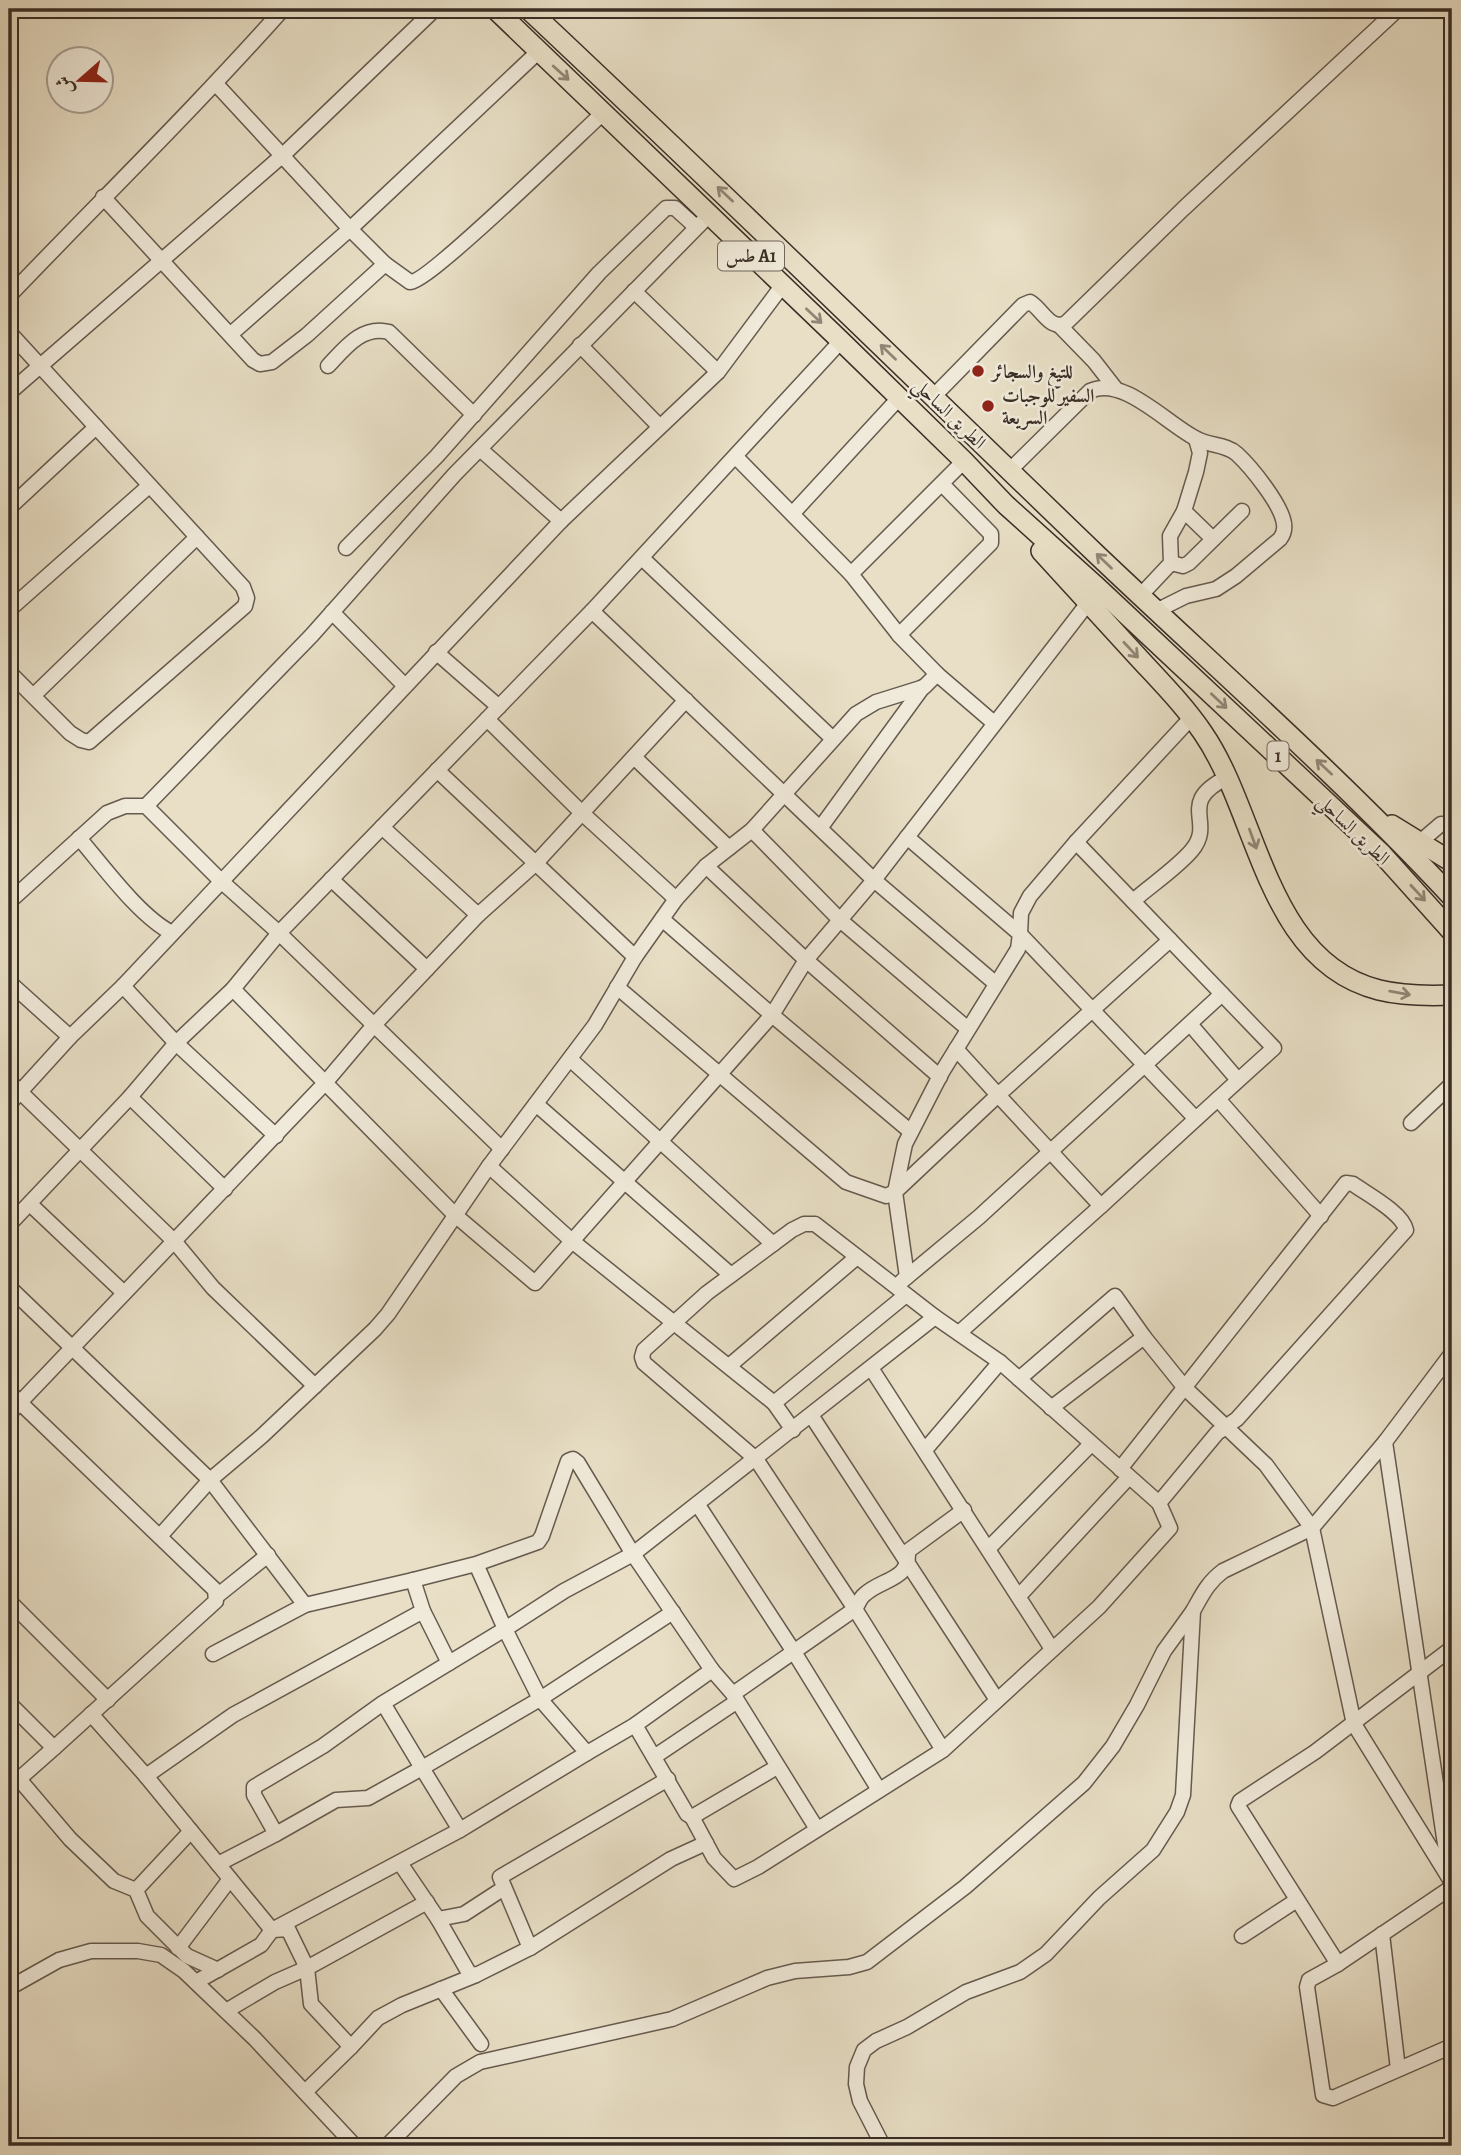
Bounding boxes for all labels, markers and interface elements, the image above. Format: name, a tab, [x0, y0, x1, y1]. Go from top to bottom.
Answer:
north arrow	[46, 46, 116, 116]
one-way arrow	[552, 65, 569, 82]
text: ش	[50, 72, 80, 99]
one-way arrow	[717, 185, 734, 202]
road number: طس A1	[718, 242, 784, 270]
one-way arrow	[805, 308, 823, 324]
one-way arrow	[879, 344, 896, 361]
place label: للتيغ والسجائر	[990, 359, 1073, 389]
marker: للتيغ والسجائر	[970, 363, 986, 379]
street label: الطريق الساحلي	[904, 372, 992, 459]
place label: السفير للوجبات السريعة	[1002, 383, 1094, 431]
marker: السفير للوجبات السريعة	[980, 398, 996, 414]
one-way arrow	[1096, 553, 1113, 570]
one-way arrow	[1122, 641, 1139, 658]
one-way arrow	[1210, 692, 1227, 709]
road number: 1	[1268, 742, 1288, 770]
one-way arrow	[1316, 759, 1333, 776]
street label: الطريق الساحلي	[1308, 788, 1396, 875]
one-way arrow	[1248, 827, 1260, 849]
one-way arrow	[1409, 884, 1426, 901]
one-way arrow	[1388, 987, 1411, 1000]

